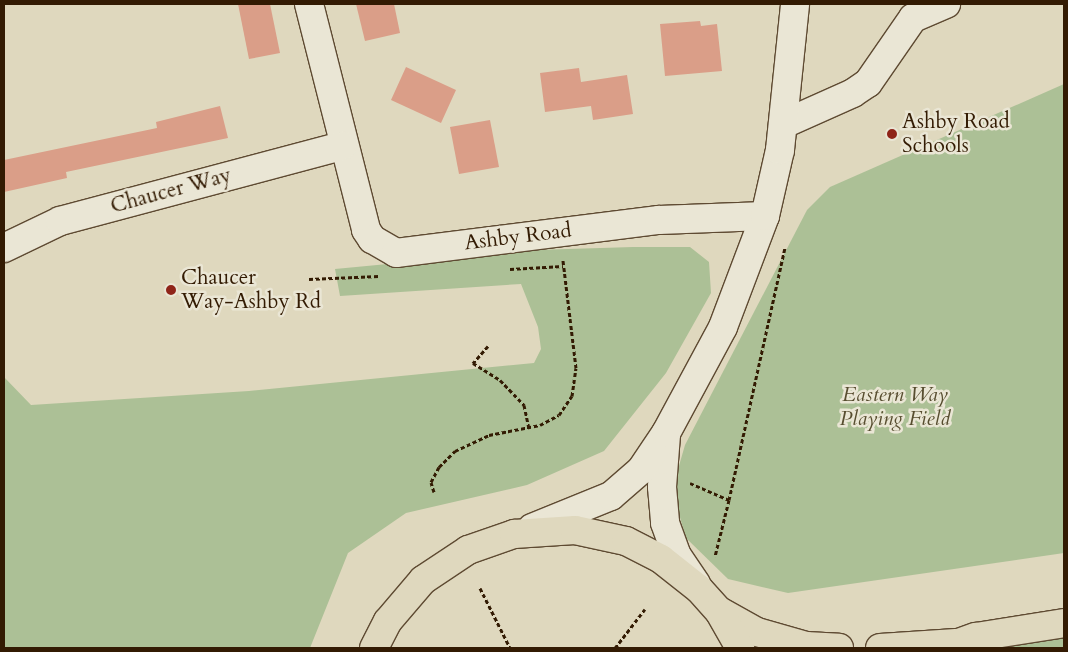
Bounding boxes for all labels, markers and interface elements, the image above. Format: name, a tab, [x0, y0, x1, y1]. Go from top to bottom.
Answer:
place label: Ashby Road Schools	[902, 109, 1010, 159]
marker: Ashby Road Schools	[886, 128, 898, 140]
street label: Chaucer Way	[108, 163, 234, 219]
street label: Ashby Road	[463, 218, 573, 256]
place label: Chaucer Way-Ashby Rd	[181, 265, 321, 315]
marker: Chaucer Way-Ashby Rd	[165, 284, 177, 296]
park label: Eastern Way Playing Field	[840, 382, 950, 432]

